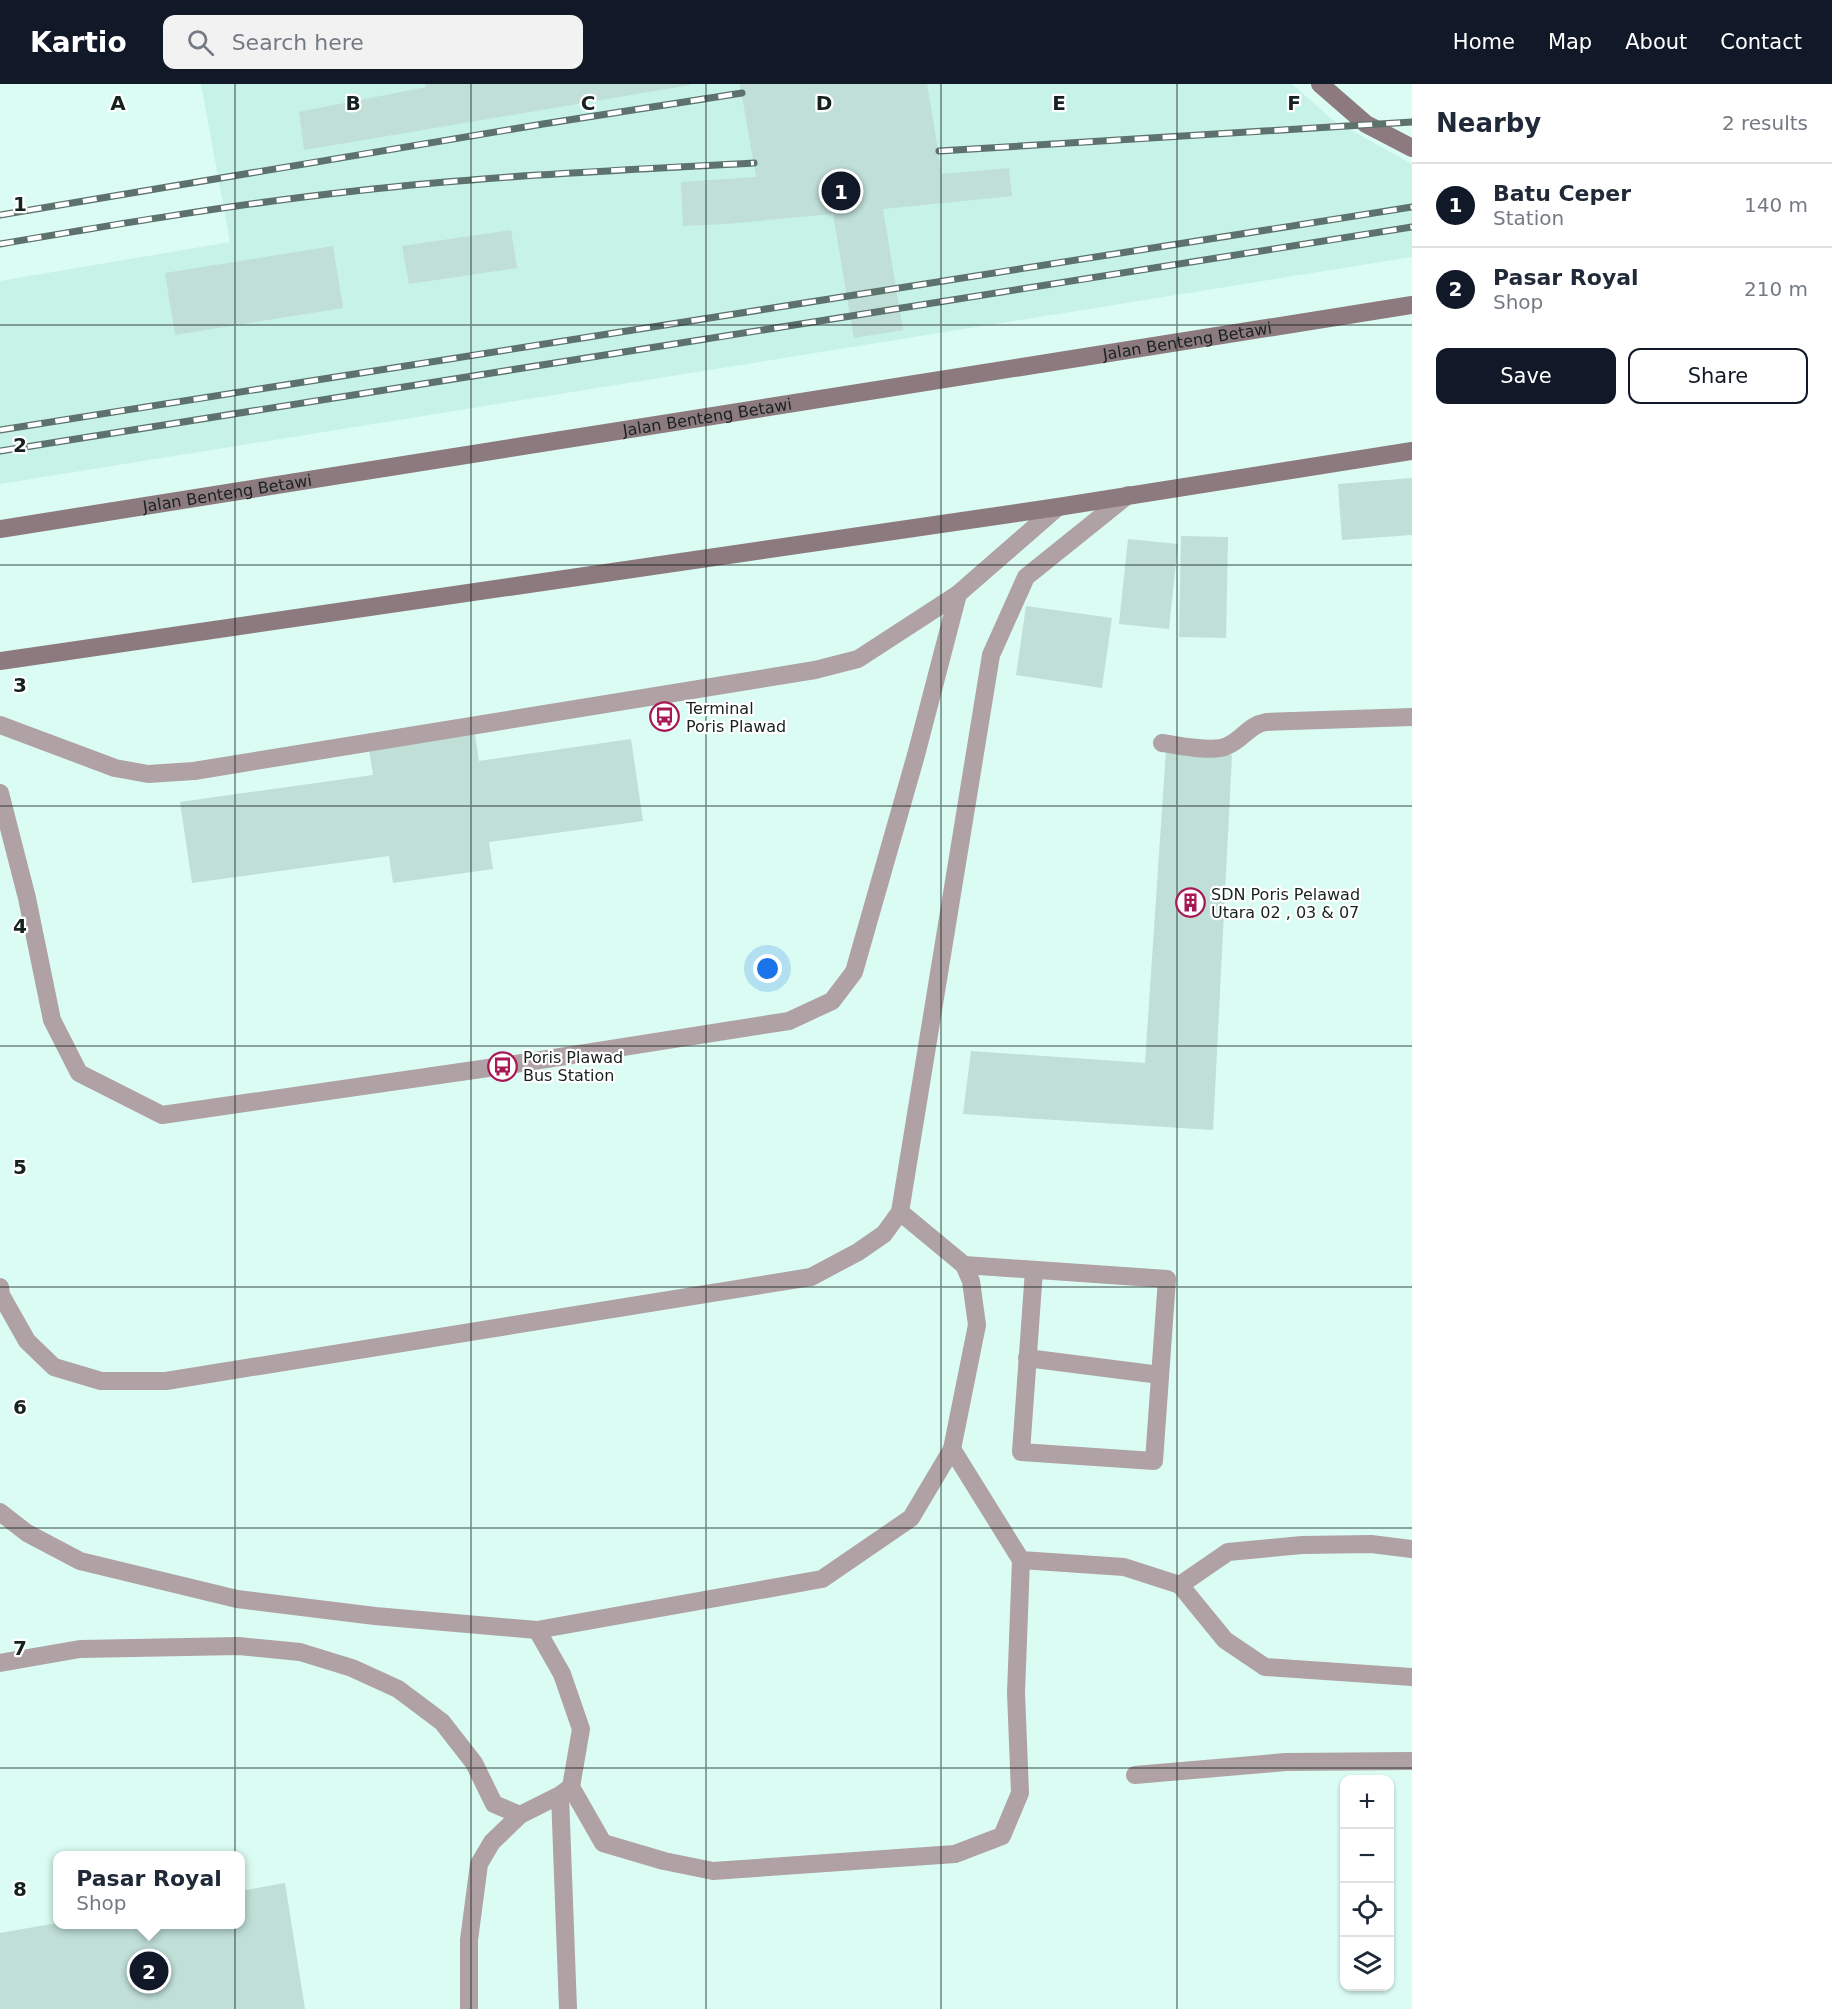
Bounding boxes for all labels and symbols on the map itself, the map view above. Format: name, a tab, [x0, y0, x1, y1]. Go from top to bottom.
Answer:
text: A	[110, 91, 126, 115]
text: B	[345, 91, 361, 115]
text: C	[581, 91, 595, 115]
text: D	[816, 91, 832, 115]
text: E	[1052, 91, 1066, 115]
text: F	[1287, 91, 1301, 115]
pin: 1	[822, 168, 860, 214]
text: 1	[13, 192, 27, 216]
street label: Jalan Benteng Betawi	[1100, 318, 1273, 364]
street label: Jalan Benteng Betawi	[620, 394, 793, 440]
text: 2	[13, 433, 27, 457]
street label: Jalan Benteng Betawi	[140, 470, 313, 516]
text: 3	[13, 673, 27, 697]
place label: Terminal Poris Plawad	[685, 699, 786, 736]
bus stop icon: Terminal Poris Plawad	[649, 701, 681, 733]
place label: SDN Poris Pelawad Utara 02 , 03 & 07	[1211, 885, 1360, 922]
building icon: SDN Poris Pelawad Utara 02 , 03 & 07	[1174, 887, 1206, 919]
text: 4	[13, 914, 27, 938]
your location	[753, 954, 782, 983]
place label: Poris Plawad Bus Station	[523, 1048, 623, 1085]
bus stop icon: Poris Plawad Bus Station	[486, 1050, 518, 1082]
text: 5	[13, 1155, 27, 1179]
text: 6	[13, 1395, 27, 1419]
text: 7	[13, 1636, 27, 1660]
text: 8	[13, 1877, 27, 1901]
pin: 2	[130, 1948, 168, 1994]

